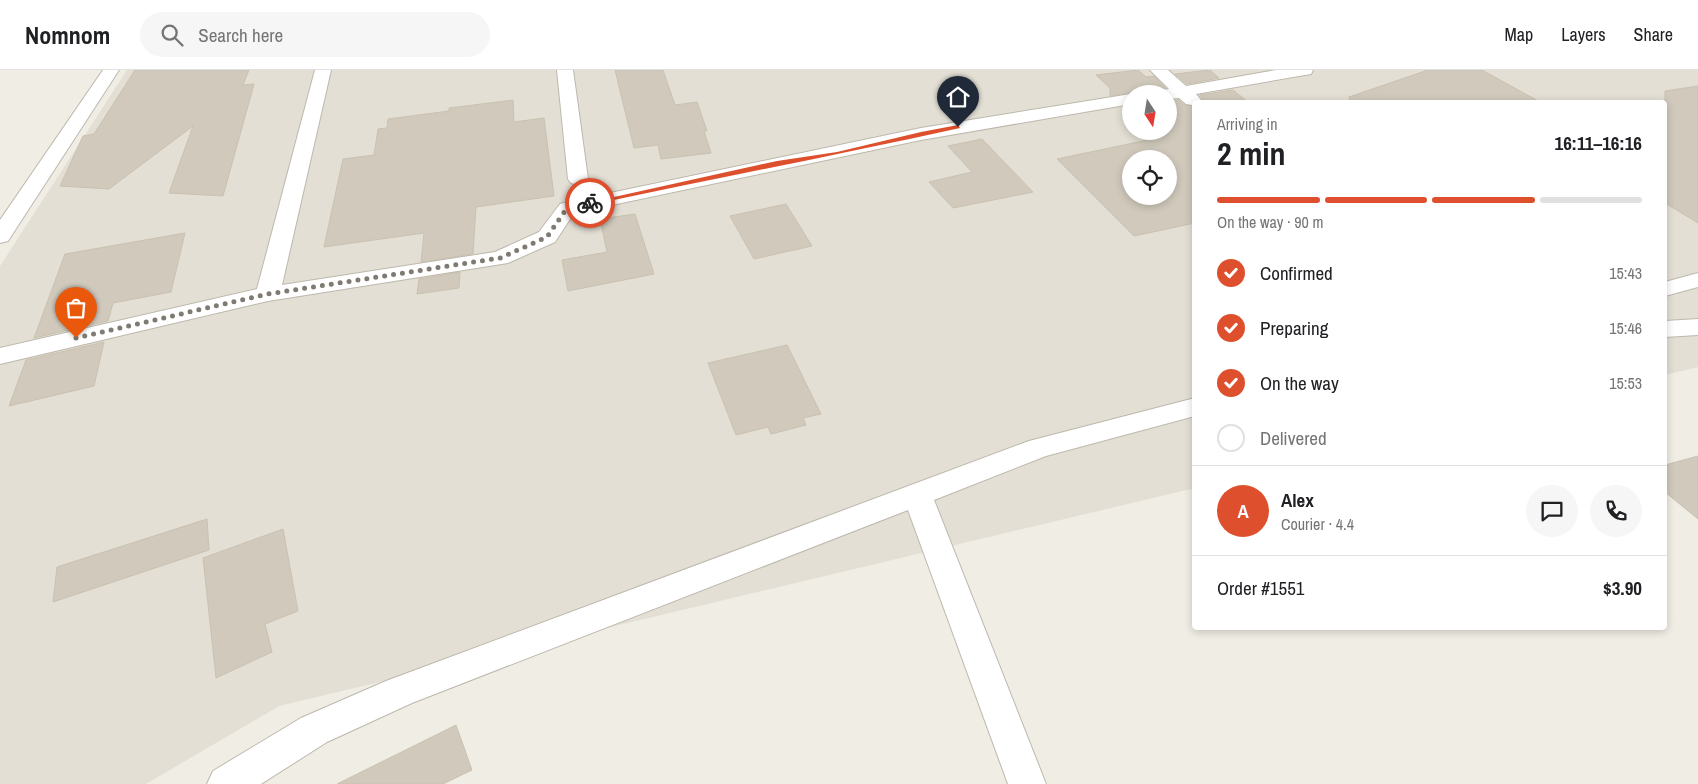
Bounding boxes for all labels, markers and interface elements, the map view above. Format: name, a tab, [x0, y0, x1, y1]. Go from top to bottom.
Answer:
search box	[140, 12, 490, 57]
text: Nomnom	[25, 19, 110, 51]
icon: search	[158, 21, 186, 49]
text: Search here	[198, 22, 283, 48]
text: Map	[1505, 22, 1533, 47]
text: Layers	[1561, 22, 1606, 47]
text: Share	[1634, 22, 1673, 47]
pin	[937, 76, 979, 127]
icon: home	[944, 83, 972, 111]
north arrow	[1122, 85, 1178, 140]
map controls	[1122, 85, 1177, 205]
text: Arriving in	[1217, 113, 1278, 135]
text: 16:11–16:16	[1555, 130, 1642, 156]
text: 2 min	[1217, 132, 1286, 175]
button: locate	[1122, 150, 1177, 205]
courier	[565, 178, 615, 228]
icon: bike	[576, 189, 604, 217]
text: On the way · 90 m	[1217, 211, 1323, 233]
icon: check	[1217, 259, 1245, 287]
text: Confirmed	[1260, 260, 1333, 286]
text: 15:43	[1609, 262, 1642, 284]
pin	[55, 287, 97, 338]
icon: bag	[62, 294, 90, 322]
icon: check	[1217, 314, 1245, 342]
text: Preparing	[1260, 315, 1328, 341]
text: 15:46	[1609, 317, 1642, 339]
icon: check	[1217, 369, 1245, 397]
text: On the way	[1260, 370, 1339, 396]
text: 15:53	[1609, 372, 1642, 394]
text: Delivered	[1260, 425, 1327, 451]
button: chat	[1526, 485, 1578, 537]
button: phone	[1590, 485, 1642, 537]
text: Alex	[1281, 487, 1314, 513]
text: A	[1237, 498, 1249, 524]
text: Courier · 4.4	[1281, 513, 1354, 535]
text: Order #1551	[1217, 575, 1304, 601]
text: $3.90	[1603, 575, 1642, 601]

